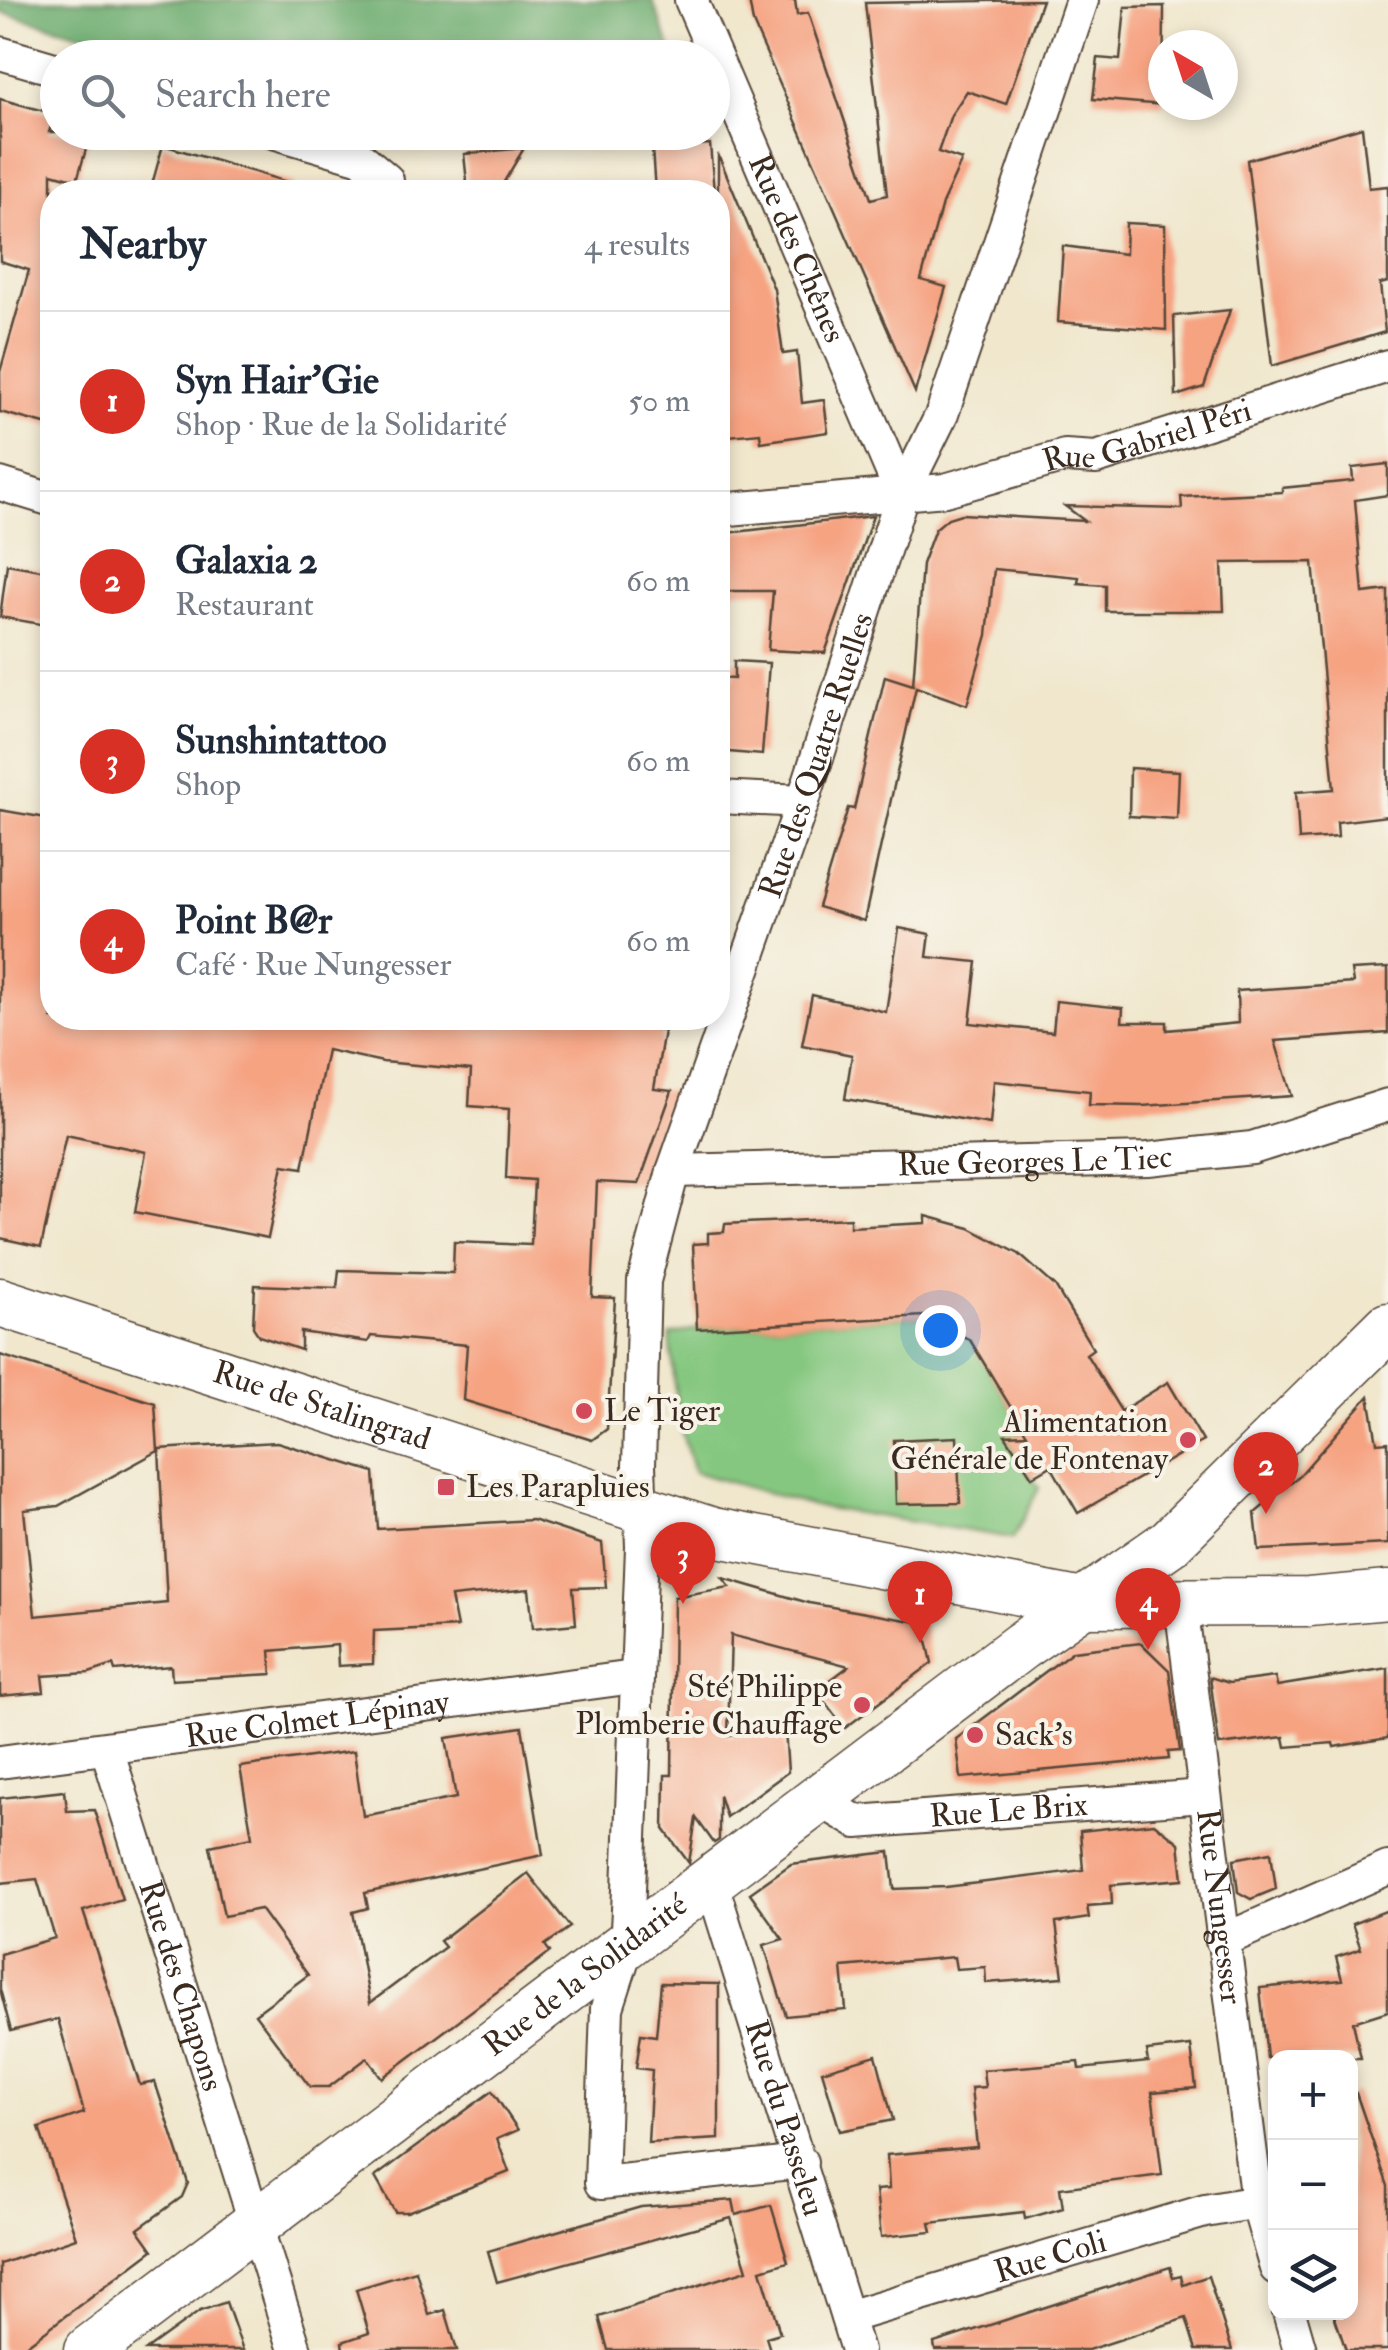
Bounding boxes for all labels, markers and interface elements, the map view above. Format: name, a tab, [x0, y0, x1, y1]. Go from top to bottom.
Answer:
north arrow	[1148, 30, 1238, 120]
search box	[40, 40, 730, 150]
icon: search	[75, 68, 130, 123]
text: Search here	[155, 71, 331, 119]
street label: Rue des Chênes	[739, 148, 855, 348]
text: Nearby	[80, 219, 206, 271]
text: 4 results	[584, 225, 690, 265]
text: Syn Hair'Gie	[175, 357, 379, 405]
text: 1	[107, 381, 118, 421]
text: 50 m	[628, 381, 690, 421]
street label: Rue Gabriel Péri	[1038, 390, 1256, 481]
text: Shop · Rue de la Solidarité	[175, 405, 507, 445]
text: Galaxia 2	[175, 537, 318, 585]
text: 2	[104, 561, 121, 601]
text: 60 m	[626, 561, 690, 601]
text: Restaurant	[175, 585, 314, 625]
street label: Rue des Quatre Ruelles	[750, 608, 883, 904]
text: Sunshintattoo	[175, 717, 387, 765]
text: 3	[106, 741, 119, 781]
text: 60 m	[626, 741, 690, 781]
text: Shop	[175, 765, 241, 805]
text: Point B@r	[175, 897, 332, 945]
text: 4	[104, 921, 121, 961]
text: 60 m	[626, 921, 690, 961]
text: Café · Rue Nungesser	[175, 945, 451, 985]
street label: Rue Georges Le Tiec	[897, 1137, 1174, 1185]
your location	[915, 1305, 966, 1356]
street label: Rue de Stalingrad	[208, 1352, 436, 1460]
place label: Le Tiger	[604, 1391, 720, 1431]
marker: Le Tiger	[573, 1400, 595, 1422]
place label: Alimentation Générale de Fontenay	[891, 1402, 1169, 1479]
marker: Alimentation Générale de Fontenay	[1177, 1429, 1199, 1451]
pin: 2	[1234, 1432, 1298, 1514]
place label: Les Parapluies	[466, 1467, 650, 1507]
marker: Les Parapluies	[435, 1476, 457, 1498]
pin: 3	[650, 1522, 716, 1604]
pin: 1	[888, 1560, 952, 1643]
pin: 4	[1116, 1568, 1180, 1650]
place label: Sté Philippe Plomberie Chauffage	[575, 1667, 842, 1744]
street label: Rue Colmet Lépinay	[183, 1682, 453, 1757]
marker: Sté Philippe Plomberie Chauffage	[851, 1694, 873, 1716]
place label: Sack's	[995, 1715, 1073, 1755]
marker: Sack's	[964, 1724, 986, 1746]
street label: Rue Le Brix	[928, 1785, 1089, 1836]
street label: Rue Nungesser	[1187, 1807, 1252, 2007]
street label: Rue des Chapons	[129, 1875, 233, 2096]
street label: Rue de la Solidarité	[475, 1885, 696, 2065]
street label: Rue du Passeleu	[736, 2015, 834, 2221]
map controls	[1268, 2050, 1358, 2320]
button: +	[1268, 2050, 1358, 2140]
button: −	[1268, 2140, 1358, 2230]
street label: Rue Coli	[990, 2221, 1111, 2292]
button: layers	[1268, 2230, 1358, 2320]

